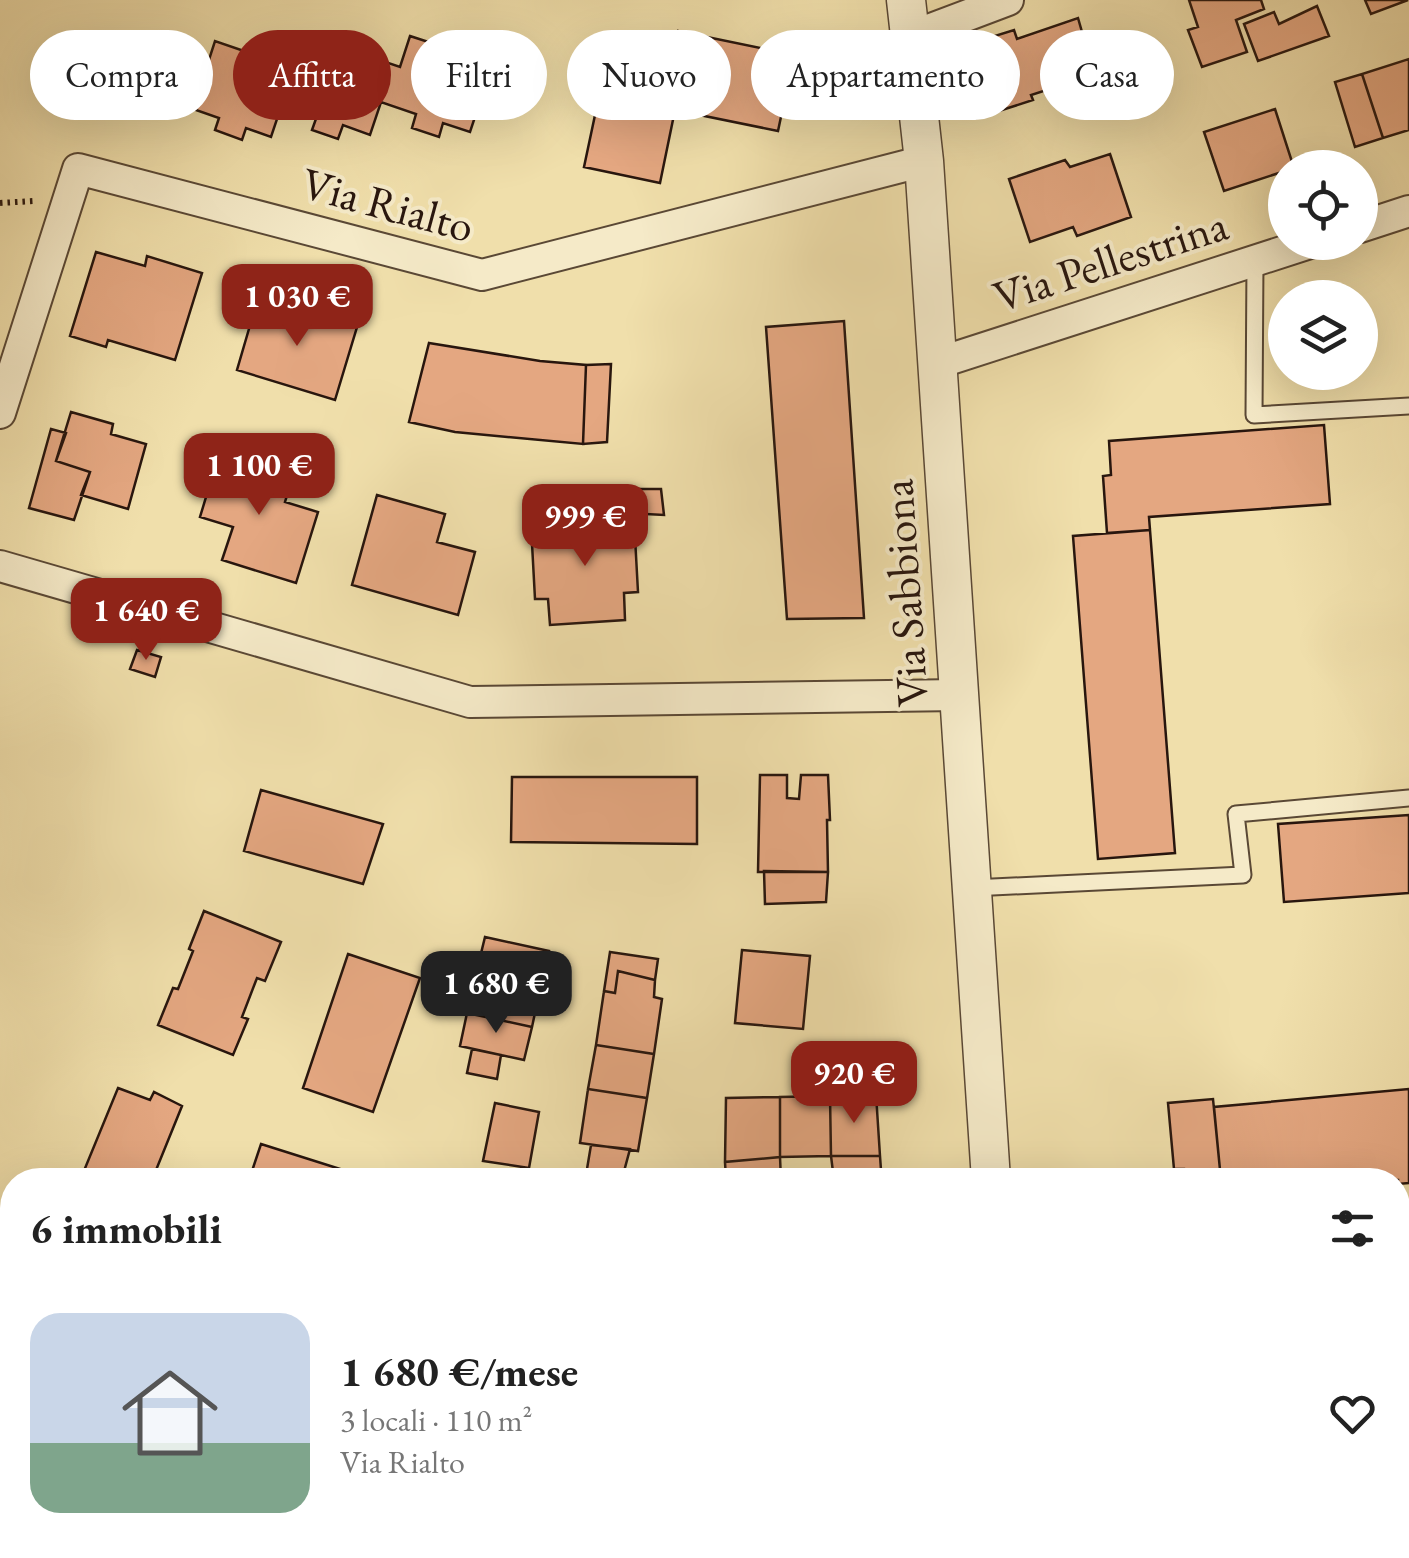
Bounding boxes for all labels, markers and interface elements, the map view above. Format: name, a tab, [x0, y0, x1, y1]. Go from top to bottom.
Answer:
chip: Compra	[30, 30, 213, 120]
chip: Affitta	[233, 30, 391, 120]
chip: Filtri	[411, 30, 547, 120]
chip: Nuovo	[567, 30, 731, 120]
chip: Appartamento	[751, 30, 1020, 120]
chip: Casa	[1040, 30, 1174, 120]
map controls	[1268, 150, 1378, 390]
button: locate	[1268, 150, 1378, 260]
street label: Via Rialto	[296, 153, 480, 255]
street label: Via Pellestrina	[985, 195, 1235, 325]
pin: 1 030 €	[205, 264, 389, 349]
text: 1 030 €	[244, 275, 350, 317]
button: layers	[1268, 280, 1378, 390]
pin: 1 100 €	[167, 433, 351, 518]
text: 1 100 €	[206, 444, 312, 486]
street label: Via Sabbiona	[867, 477, 941, 709]
pin: 999 €	[515, 484, 655, 569]
text: 999 €	[544, 495, 626, 537]
pin: 1 640 €	[54, 578, 238, 663]
text: 1 640 €	[93, 589, 199, 631]
pin: 1 680 €	[404, 951, 588, 1036]
text: 1 680 €	[443, 962, 549, 1004]
pin: 920 €	[784, 1041, 924, 1126]
text: 920 €	[813, 1052, 895, 1094]
text: 6 immobili	[30, 1201, 222, 1256]
icon: filters	[1325, 1201, 1380, 1256]
text: 1 680 €/mese	[340, 1344, 578, 1399]
icon: home	[110, 1353, 230, 1473]
icon: heart	[1325, 1386, 1380, 1441]
text: 3 locali · 110 m²	[340, 1399, 532, 1441]
text: Via Rialto	[340, 1441, 465, 1483]

